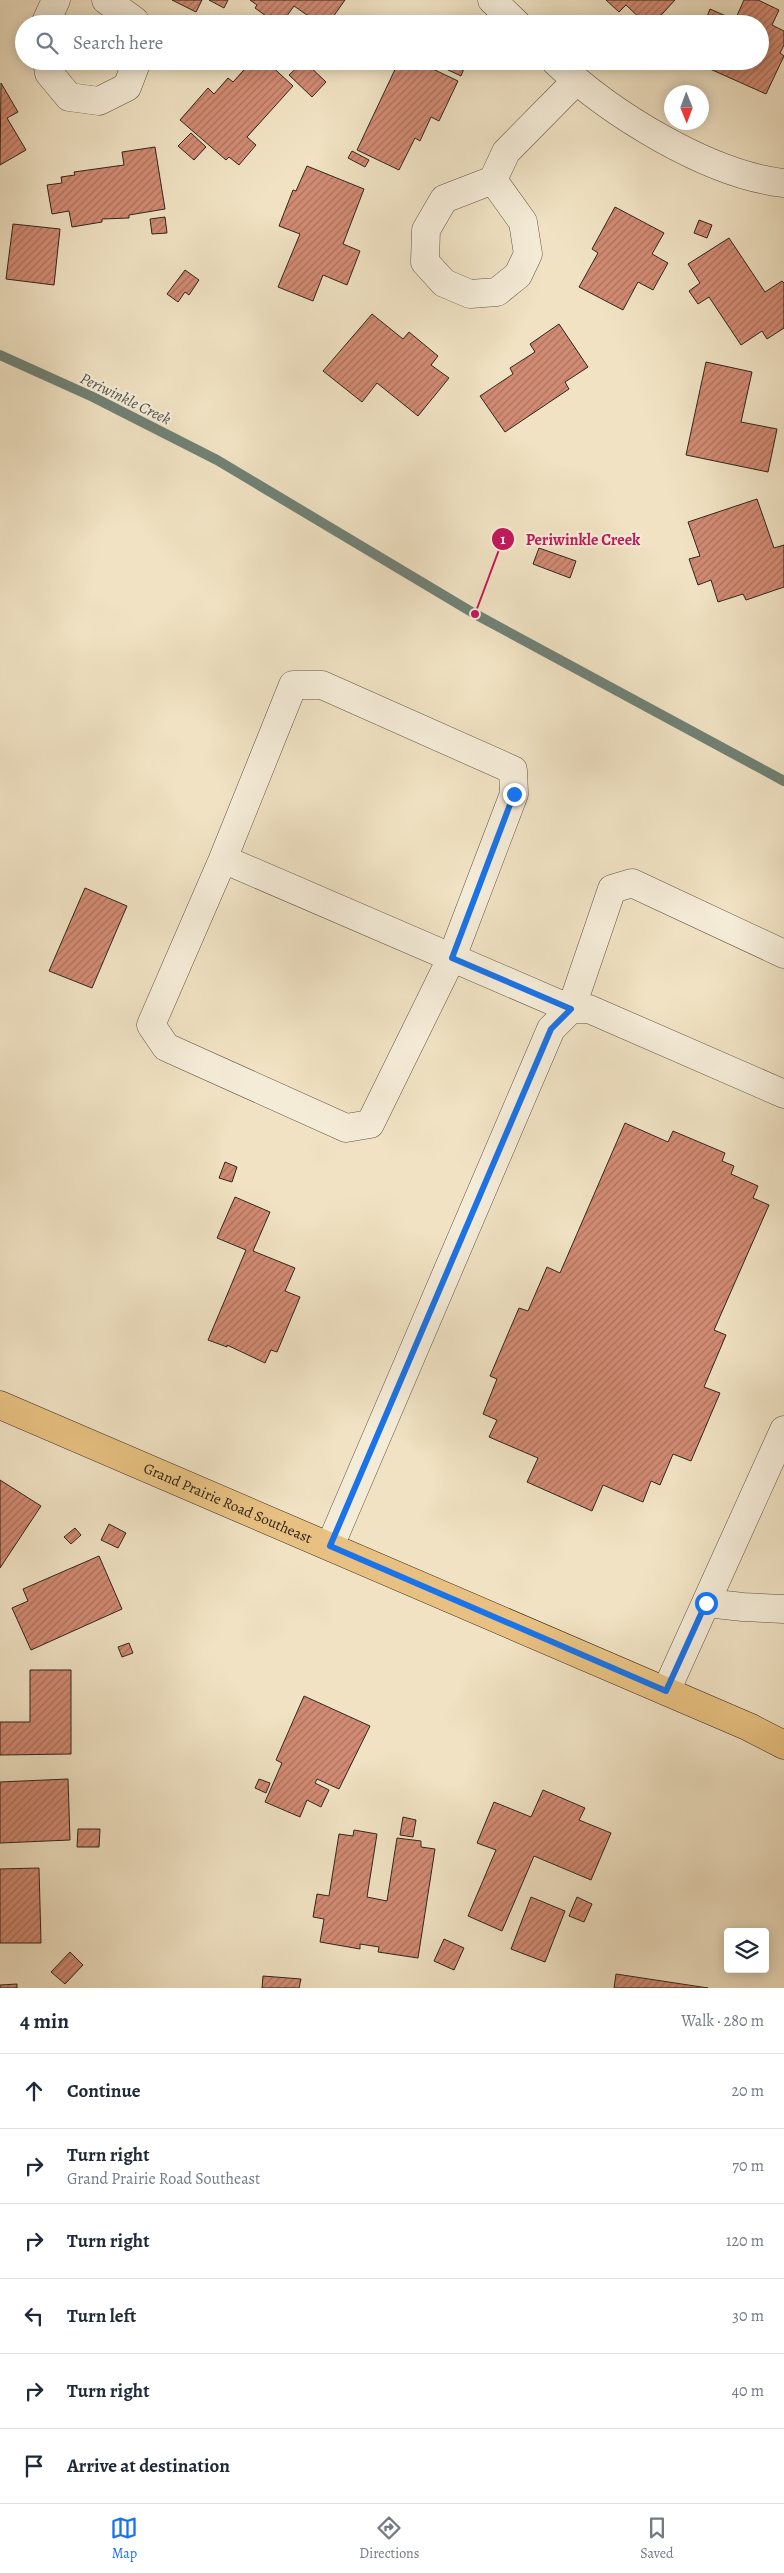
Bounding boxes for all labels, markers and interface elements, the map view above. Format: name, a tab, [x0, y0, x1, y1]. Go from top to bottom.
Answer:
search box	[15, 15, 769, 70]
icon: search	[33, 29, 61, 57]
text: Search here	[73, 30, 163, 56]
north arrow	[664, 85, 709, 130]
water label: Periwinkle Creek	[76, 367, 175, 430]
callout: Periwinkle Creek	[491, 524, 650, 555]
text: 1	[500, 529, 506, 549]
text: Periwinkle Creek	[526, 529, 641, 551]
route end	[503, 783, 526, 806]
street label: Grand Prairie Road Southeast	[141, 1458, 315, 1548]
route start	[695, 1592, 718, 1615]
map controls	[724, 1928, 769, 1973]
button: layers	[724, 1928, 769, 1973]
text: 4 min	[20, 2007, 69, 2035]
text: Walk · 280 m	[681, 2010, 764, 2032]
icon: ahead	[20, 2077, 48, 2105]
text: Continue	[67, 2078, 141, 2104]
text: 20 m	[731, 2080, 764, 2102]
text: Turn right	[67, 2142, 149, 2168]
icon: right	[20, 2152, 48, 2180]
text: 70 m	[732, 2155, 764, 2177]
text: Grand Prairie Road Southeast	[67, 2168, 260, 2190]
icon: right	[20, 2227, 48, 2255]
text: Turn right	[67, 2228, 149, 2254]
text: 120 m	[726, 2230, 764, 2252]
icon: left	[20, 2302, 48, 2330]
text: Turn left	[67, 2303, 136, 2329]
text: 30 m	[732, 2305, 764, 2327]
icon: right	[20, 2377, 48, 2405]
text: Turn right	[67, 2378, 149, 2404]
text: 40 m	[732, 2380, 764, 2402]
icon: arrive	[20, 2452, 48, 2480]
text: Arrive at destination	[67, 2453, 230, 2479]
tab: Map	[110, 2514, 138, 2563]
tab: Directions	[359, 2514, 419, 2563]
tab: Saved	[640, 2514, 674, 2563]

